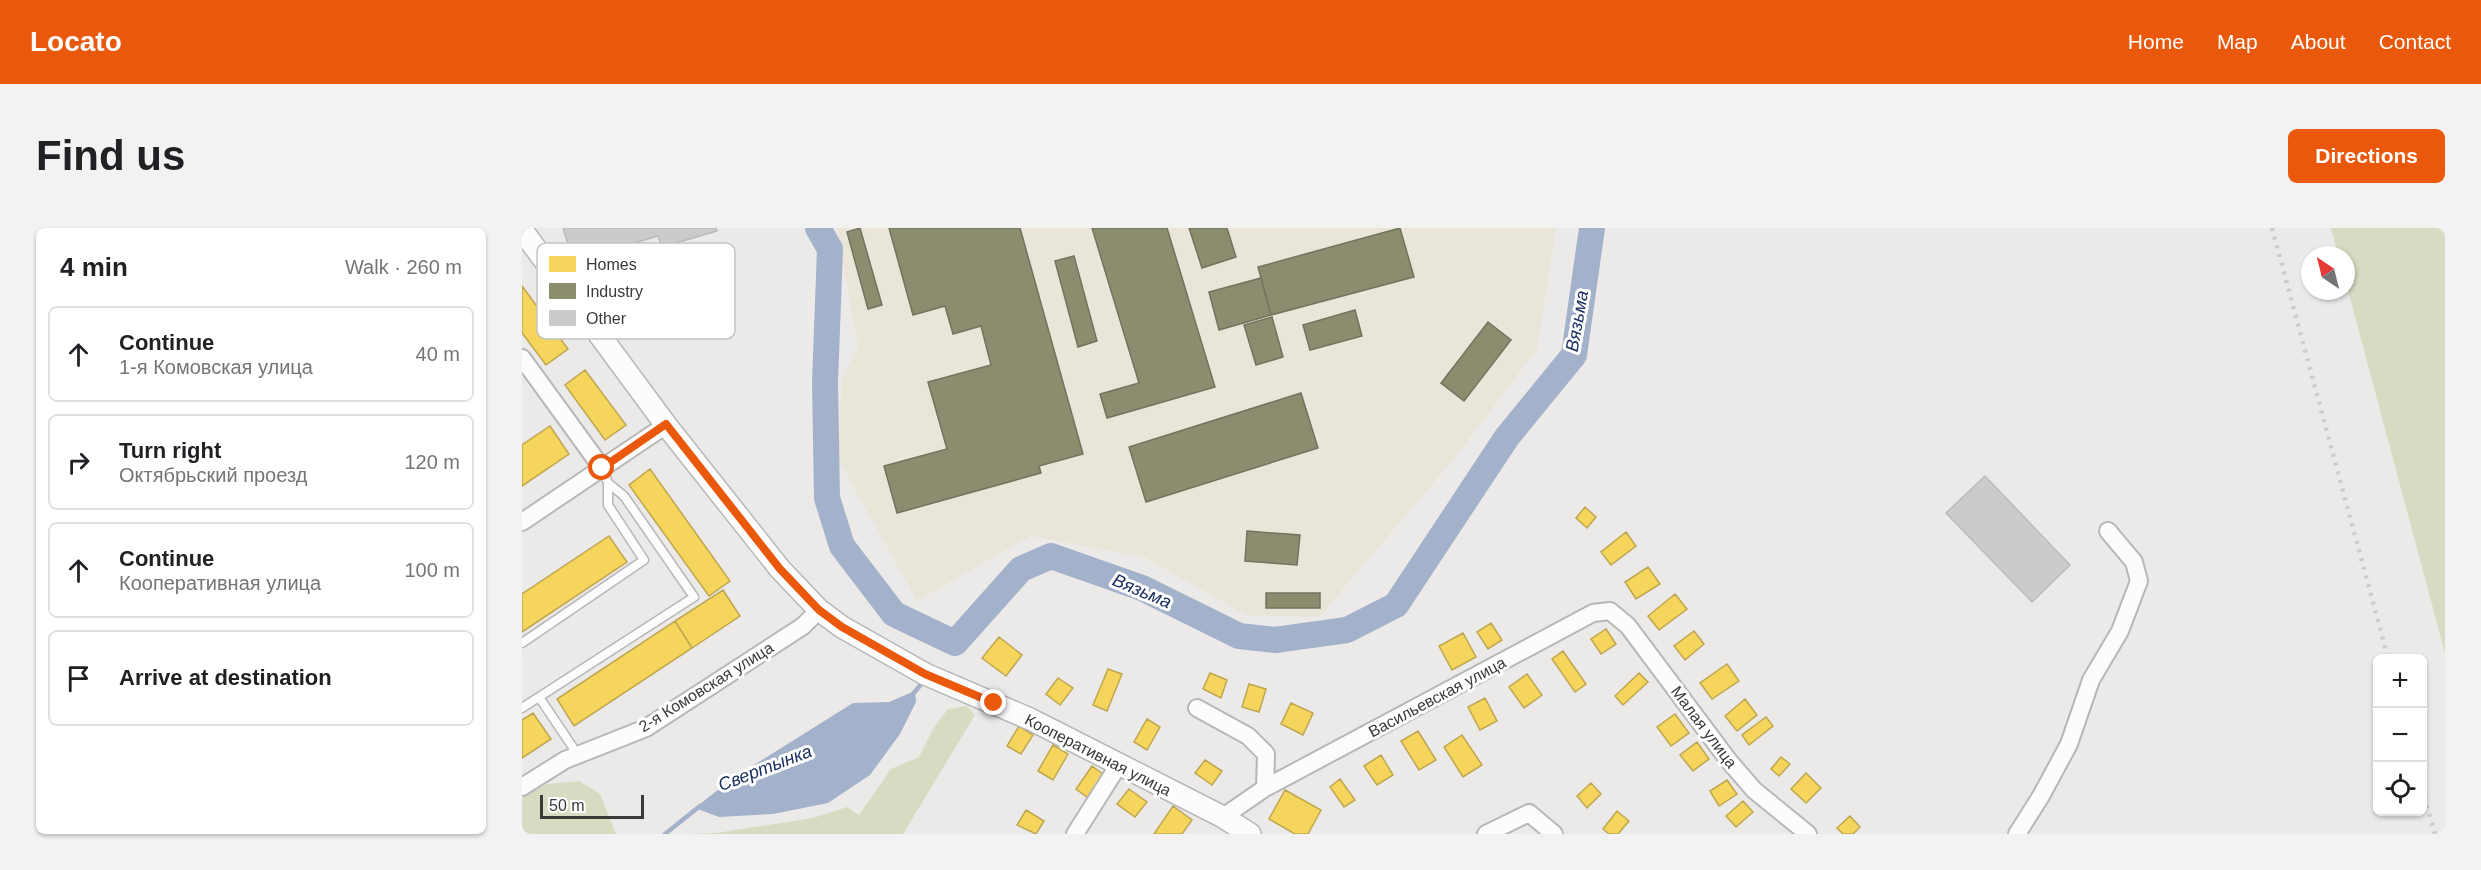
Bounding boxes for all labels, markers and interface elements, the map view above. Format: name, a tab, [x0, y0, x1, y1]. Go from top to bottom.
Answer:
text: Locato	[30, 26, 122, 57]
text: Home	[2128, 30, 2184, 53]
text: Map	[2217, 30, 2258, 53]
text: About	[2291, 30, 2346, 53]
text: Contact	[2379, 30, 2451, 53]
button: Directions	[2288, 129, 2445, 183]
text: Find us	[36, 132, 185, 179]
legend	[537, 243, 735, 339]
north arrow	[2301, 246, 2355, 300]
text: 4 min	[60, 252, 128, 282]
text: Walk · 260 m	[345, 256, 462, 278]
text: Homes	[586, 256, 637, 273]
text: Industry	[586, 283, 643, 300]
water label: Вязьма	[1562, 289, 1592, 353]
text: Other	[586, 310, 627, 327]
text: Continue	[119, 330, 214, 355]
icon: ahead	[62, 338, 95, 371]
text: 40 m	[416, 343, 460, 365]
text: 1-я Комовская улица	[119, 356, 313, 378]
text: Turn right	[119, 438, 221, 463]
icon: right	[62, 446, 95, 479]
text: 120 m	[404, 451, 460, 473]
route start	[588, 454, 614, 480]
text: Октябрьский проезд	[119, 464, 307, 486]
text: Continue	[119, 546, 214, 571]
icon: ahead	[62, 554, 95, 587]
text: 100 m	[404, 559, 460, 581]
water label: Вязьма	[1110, 570, 1174, 612]
text: Кооперативная улица	[119, 572, 321, 594]
street label: 2-я Комовская улица	[636, 639, 776, 735]
street label: Васильевская улица	[1366, 654, 1509, 740]
map controls	[2373, 654, 2427, 816]
button: +	[2373, 654, 2427, 708]
icon: arrive	[62, 662, 95, 695]
text: Arrive at destination	[119, 665, 332, 690]
street label: Малая улица	[1668, 683, 1740, 771]
route end	[980, 689, 1006, 715]
button: −	[2373, 708, 2427, 762]
street label: Кооперативная улица	[1022, 711, 1174, 799]
water label: Свертынка	[715, 741, 815, 795]
button: locate	[2373, 762, 2427, 816]
scale bar	[540, 792, 644, 820]
text: 50 m	[549, 797, 585, 814]

